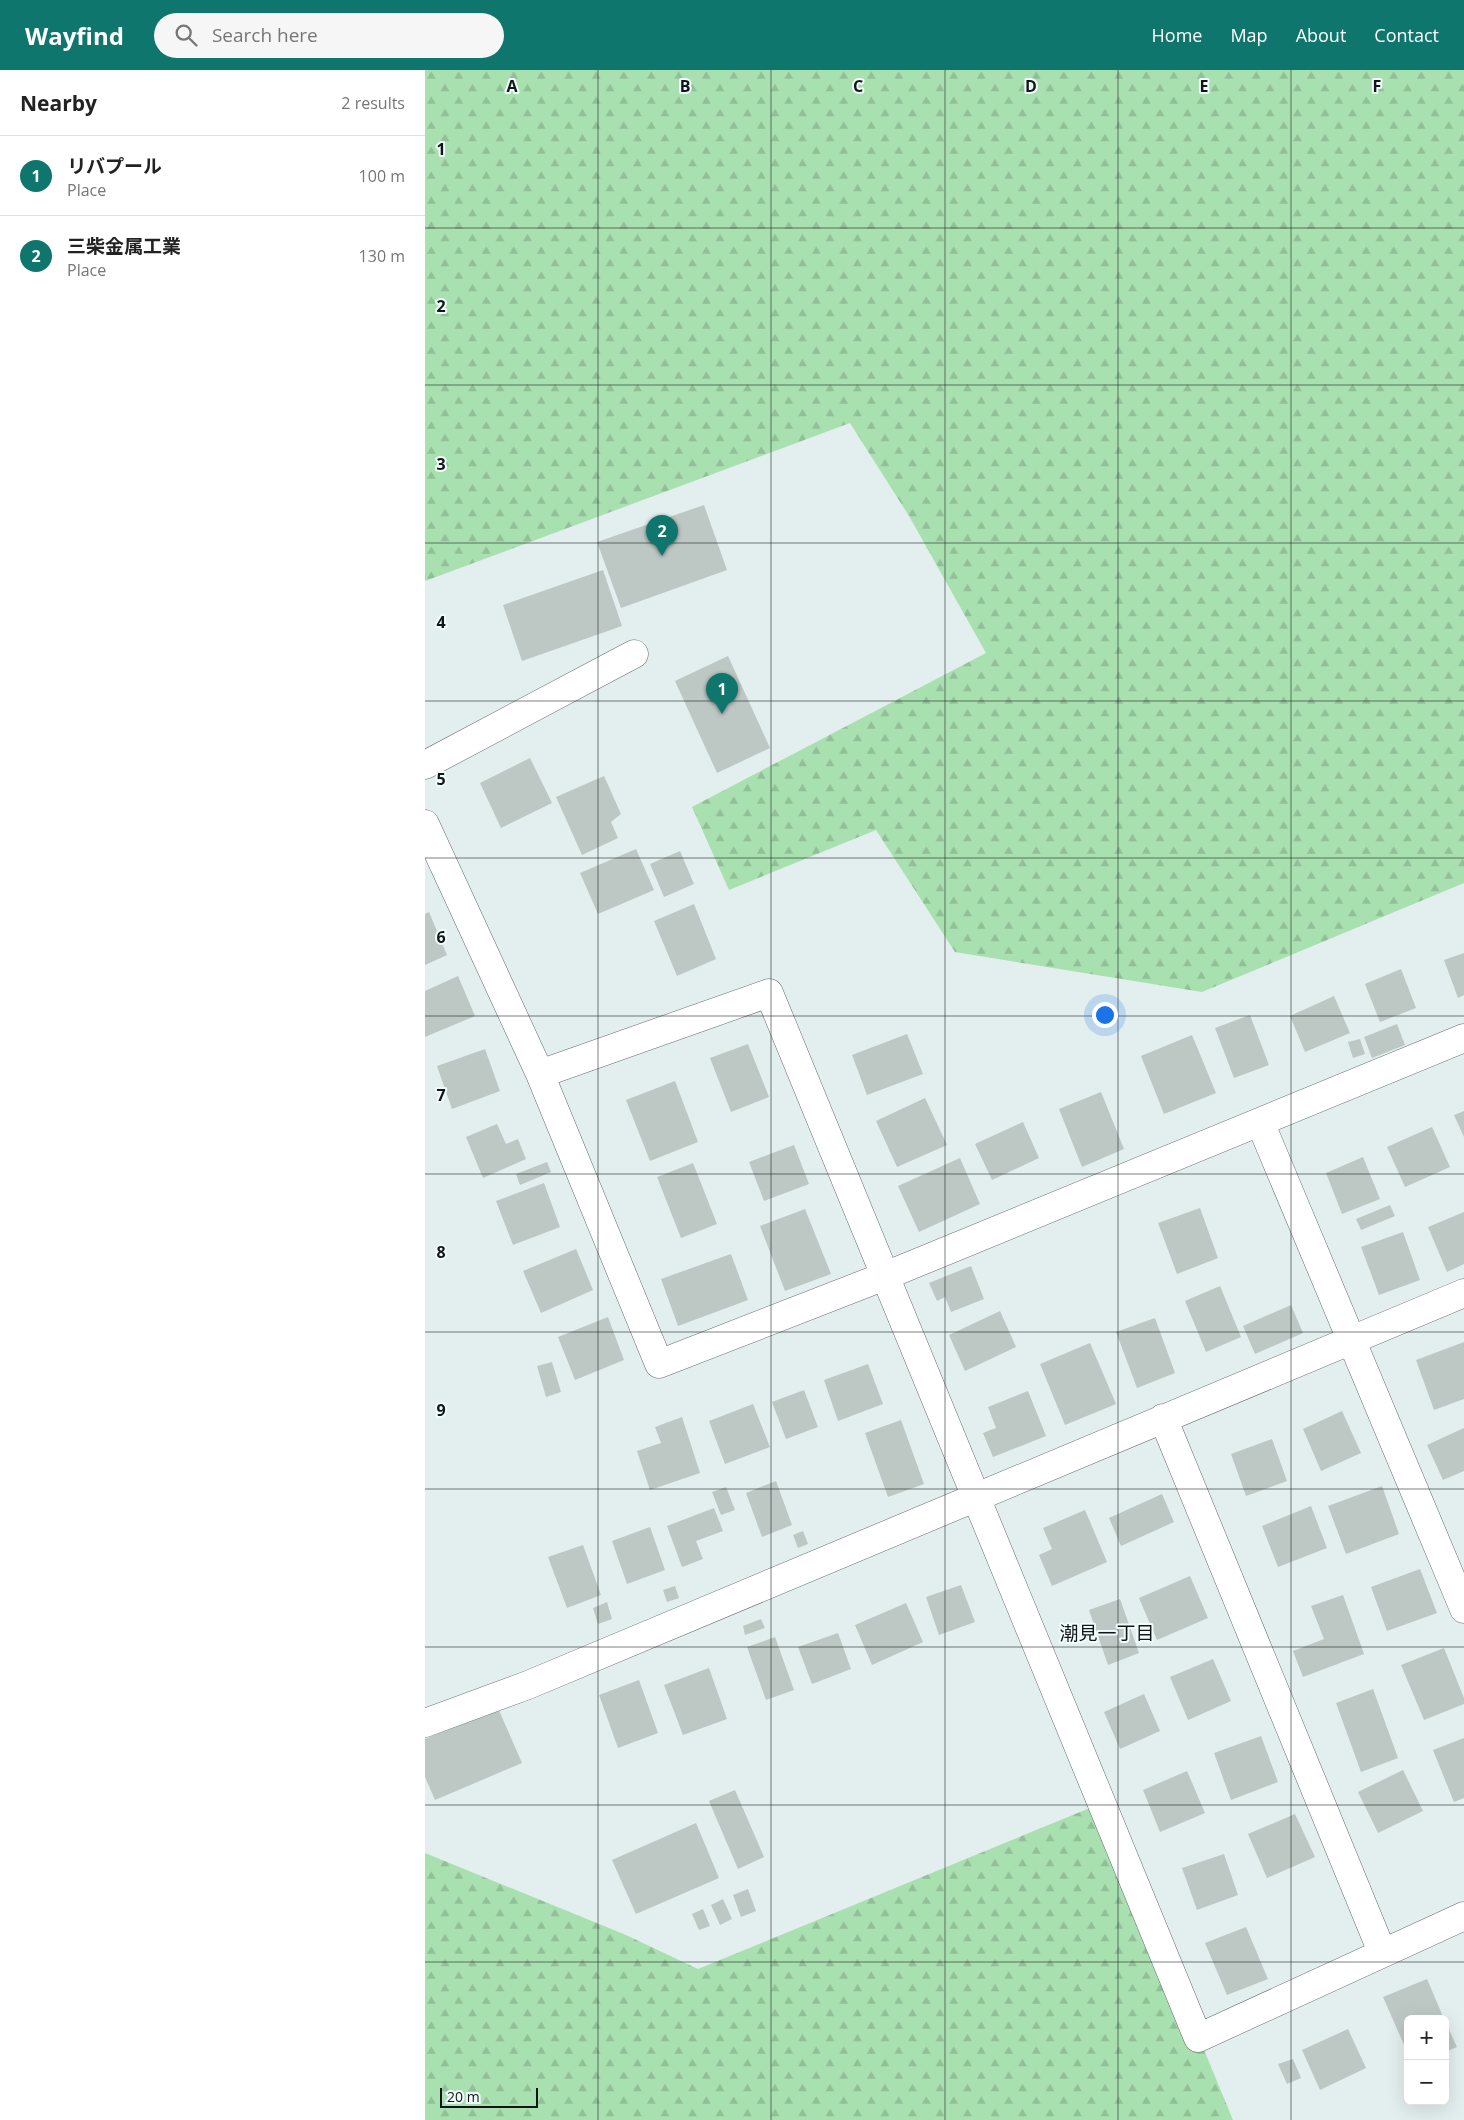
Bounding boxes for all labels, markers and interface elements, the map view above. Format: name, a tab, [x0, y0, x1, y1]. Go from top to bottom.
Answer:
search box	[154, 13, 504, 58]
text: Wayfind	[25, 19, 124, 52]
icon: search	[172, 21, 200, 49]
text: Search here	[212, 22, 318, 48]
text: Home	[1152, 23, 1202, 47]
text: Map	[1230, 23, 1268, 47]
text: About	[1296, 23, 1346, 47]
text: Contact	[1374, 23, 1439, 47]
text: A	[506, 75, 518, 97]
text: B	[680, 75, 690, 97]
text: C	[853, 75, 863, 97]
text: D	[1025, 75, 1037, 97]
text: E	[1200, 75, 1209, 97]
text: F	[1373, 75, 1381, 97]
text: Nearby	[20, 89, 97, 117]
text: 2 results	[341, 92, 405, 114]
text: 1	[436, 138, 446, 160]
text: リバプール	[67, 153, 162, 179]
text: 1	[31, 165, 41, 187]
text: 100 m	[359, 165, 405, 187]
text: Place	[67, 179, 106, 201]
text: 三柴金属工業	[67, 233, 181, 259]
text: 2	[31, 245, 41, 267]
text: 130 m	[359, 245, 405, 267]
text: Place	[67, 259, 106, 281]
text: 2	[436, 295, 446, 317]
text: 3	[436, 453, 446, 475]
pin: 2	[646, 515, 678, 556]
text: 4	[436, 611, 446, 633]
pin: 1	[706, 673, 738, 714]
text: 5	[436, 768, 446, 790]
text: 6	[436, 926, 446, 948]
your location	[1092, 1002, 1118, 1028]
text: 7	[436, 1084, 446, 1106]
text: 8	[436, 1241, 446, 1263]
text: 9	[436, 1399, 446, 1421]
district label: 潮見一丁目	[1059, 1620, 1155, 1646]
map controls	[1404, 2015, 1449, 2105]
button: +	[1404, 2015, 1449, 2060]
button: −	[1404, 2060, 1449, 2105]
scale bar	[440, 2085, 537, 2108]
text: 20 m	[447, 2087, 480, 2106]

